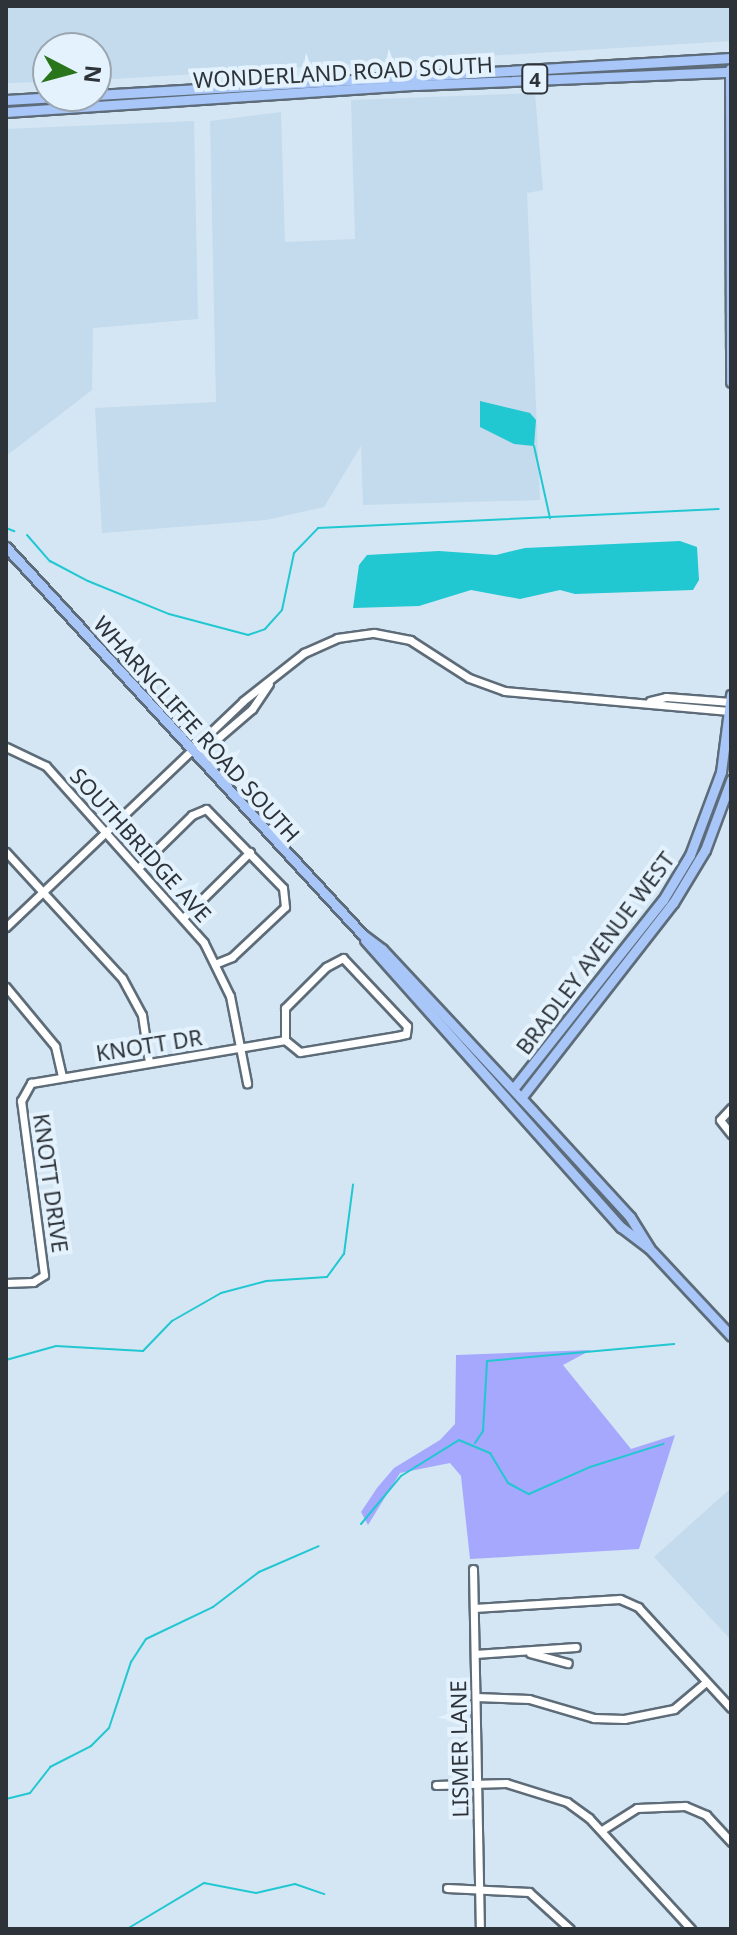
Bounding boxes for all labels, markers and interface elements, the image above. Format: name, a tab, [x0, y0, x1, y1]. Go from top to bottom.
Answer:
north arrow	[32, 32, 112, 112]
street label: WONDERLAND ROAD SOUTH	[192, 51, 494, 93]
road number: 4	[521, 63, 549, 95]
text: N	[78, 64, 110, 85]
street label: WHARNCLIFFE ROAD SOUTH	[88, 611, 306, 847]
street label: SOUTHBRIDGE AVE	[65, 763, 217, 927]
street label: BRADLEY AVENUE WEST	[510, 847, 680, 1059]
street label: KNOTT DR	[94, 1024, 204, 1066]
street label: KNOTT DRIVE	[28, 1112, 74, 1254]
street label: LISMER LANE	[445, 1680, 473, 1818]

